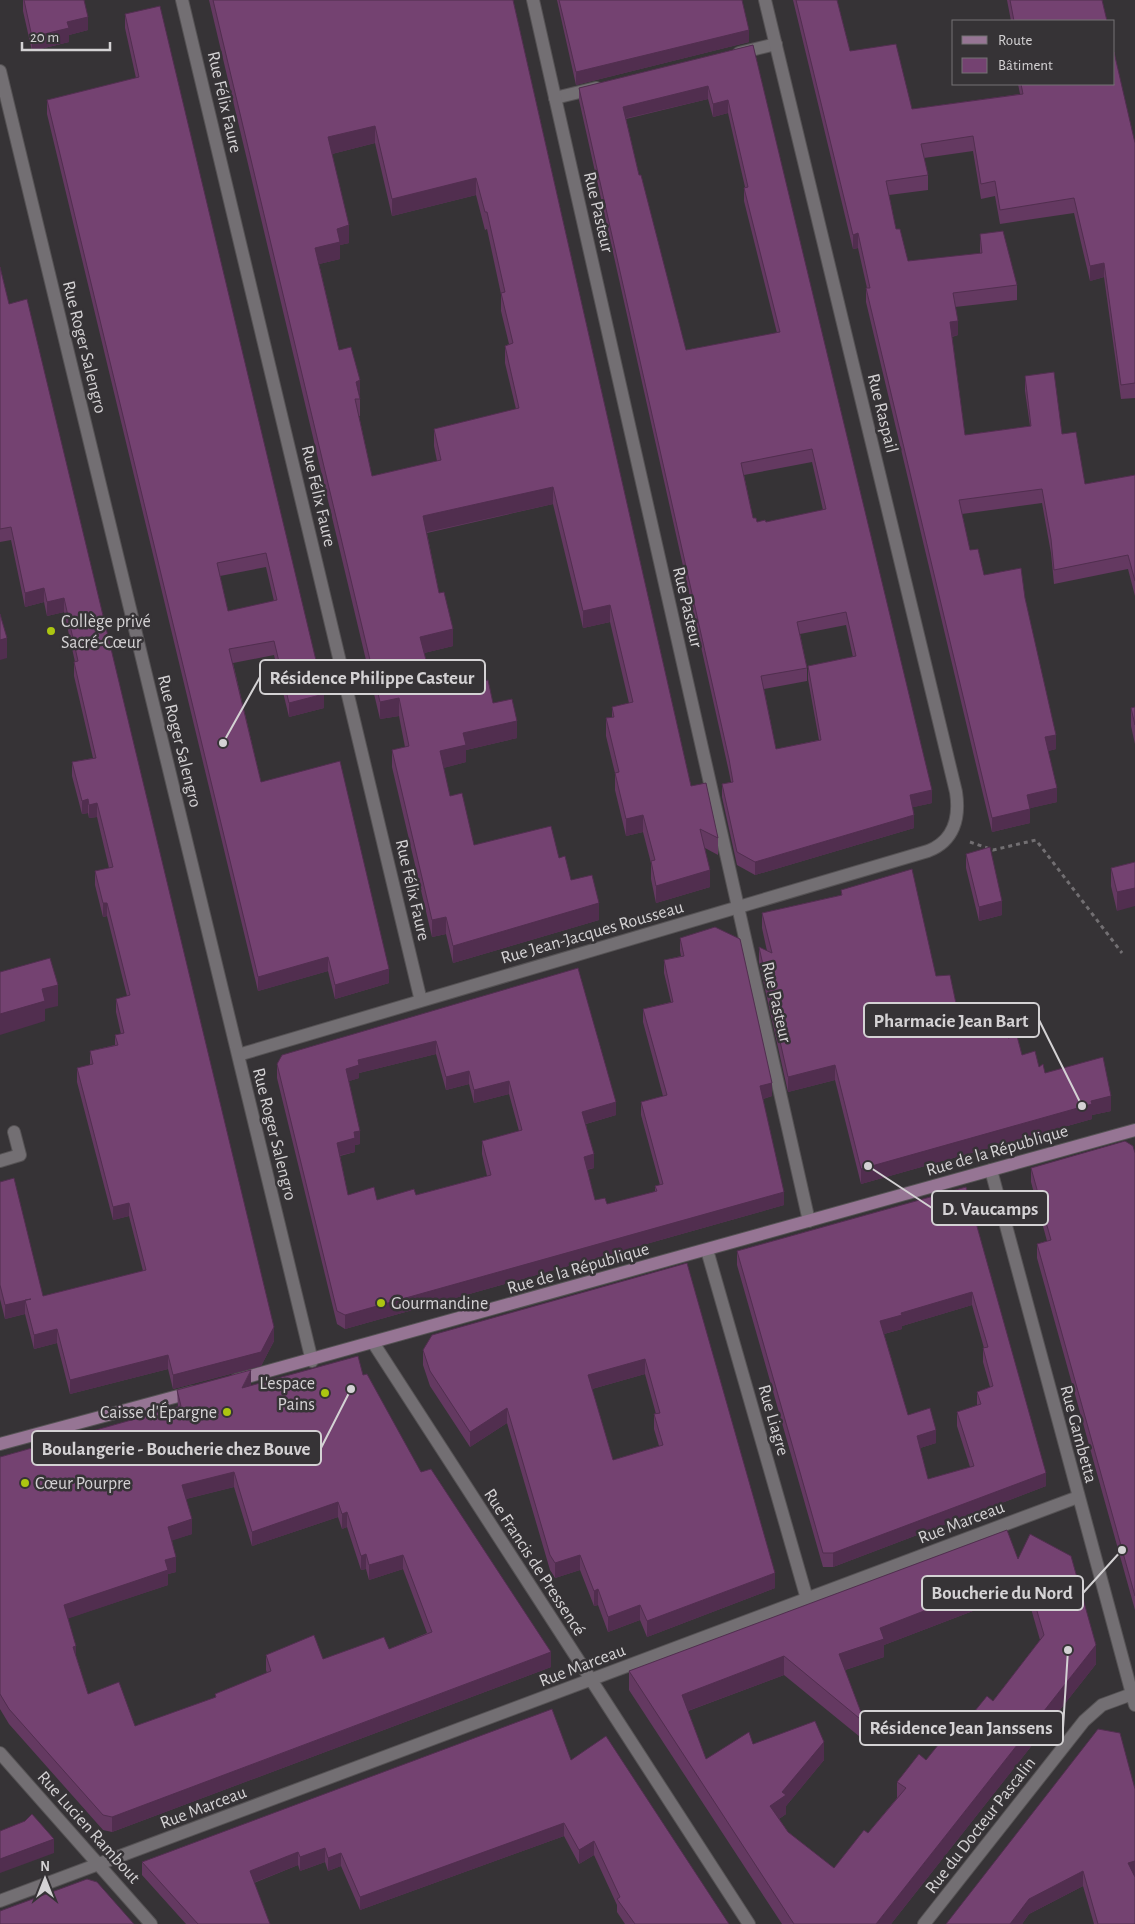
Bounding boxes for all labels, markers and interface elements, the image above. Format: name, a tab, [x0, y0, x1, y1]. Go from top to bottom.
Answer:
scale bar	[22, 20, 110, 52]
legend	[952, 20, 1115, 85]
text: 20 m	[30, 30, 59, 45]
text: Route	[998, 33, 1032, 48]
street label: Rue Félix Faure	[204, 50, 244, 155]
text: Bâtiment	[998, 58, 1053, 73]
street label: Rue Pasteur	[580, 170, 616, 255]
street label: Rue Roger Salengro	[59, 279, 109, 416]
street label: Rue Raspail	[864, 372, 901, 455]
street label: Rue Félix Faure	[298, 444, 338, 549]
street label: Rue Pasteur	[669, 565, 705, 650]
place label: Collège privé Sacré-Cœur	[61, 613, 151, 652]
marker: Collège privé Sacré-Cœur	[45, 625, 57, 637]
callout: Résidence Philippe Casteur	[260, 660, 485, 694]
text: Résidence Philippe Casteur	[270, 669, 475, 688]
street label: Rue Roger Salengro	[154, 673, 204, 810]
street label: Rue Félix Faure	[392, 838, 432, 943]
street label: Rue Jean-Jacques Rousseau	[499, 898, 686, 968]
street label: Rue Pasteur	[758, 960, 794, 1045]
callout: Pharmacie Jean Bart	[864, 1003, 1039, 1037]
text: Pharmacie Jean Bart	[874, 1012, 1029, 1031]
street label: Rue Roger Salengro	[249, 1066, 299, 1203]
street label: Rue de la République	[924, 1122, 1070, 1180]
callout: D. Vaucamps	[932, 1191, 1048, 1225]
text: D. Vaucamps	[942, 1200, 1038, 1219]
street label: Rue de la République	[505, 1240, 651, 1298]
place label: Gourmandine	[391, 1295, 488, 1313]
marker: Gourmandine	[375, 1297, 387, 1309]
place label: L'espace Pains	[259, 1375, 315, 1414]
street label: Rue Liagre	[754, 1383, 792, 1458]
street label: Rue Gambetta	[1056, 1383, 1100, 1485]
marker: L'espace Pains	[319, 1387, 331, 1399]
place label: Caisse d'Épargne	[100, 1401, 217, 1422]
marker: Caisse d'Épargne	[221, 1406, 233, 1418]
callout: Boulangerie - Boucherie chez Bouve	[32, 1431, 321, 1465]
text: Boulangerie - Boucherie chez Bouve	[41, 1440, 311, 1459]
place label: Cœur Pourpre	[35, 1475, 131, 1493]
marker: Cœur Pourpre	[19, 1477, 31, 1489]
street label: Rue Francis de Pressencé	[480, 1486, 588, 1639]
street label: Rue Marceau	[916, 1498, 1007, 1548]
callout: Boucherie du Nord	[922, 1576, 1083, 1610]
text: Boucherie du Nord	[931, 1584, 1073, 1603]
street label: Rue Marceau	[537, 1641, 628, 1691]
callout: Résidence Jean Janssens	[860, 1711, 1063, 1745]
text: Résidence Jean Janssens	[870, 1719, 1052, 1738]
street label: Rue du Docteur Pascalin	[922, 1754, 1039, 1897]
street label: Rue Lucien Rambout	[33, 1768, 143, 1887]
street label: Rue Marceau	[158, 1783, 249, 1833]
north arrow	[20, 1854, 70, 1904]
text: N	[40, 1860, 50, 1874]

